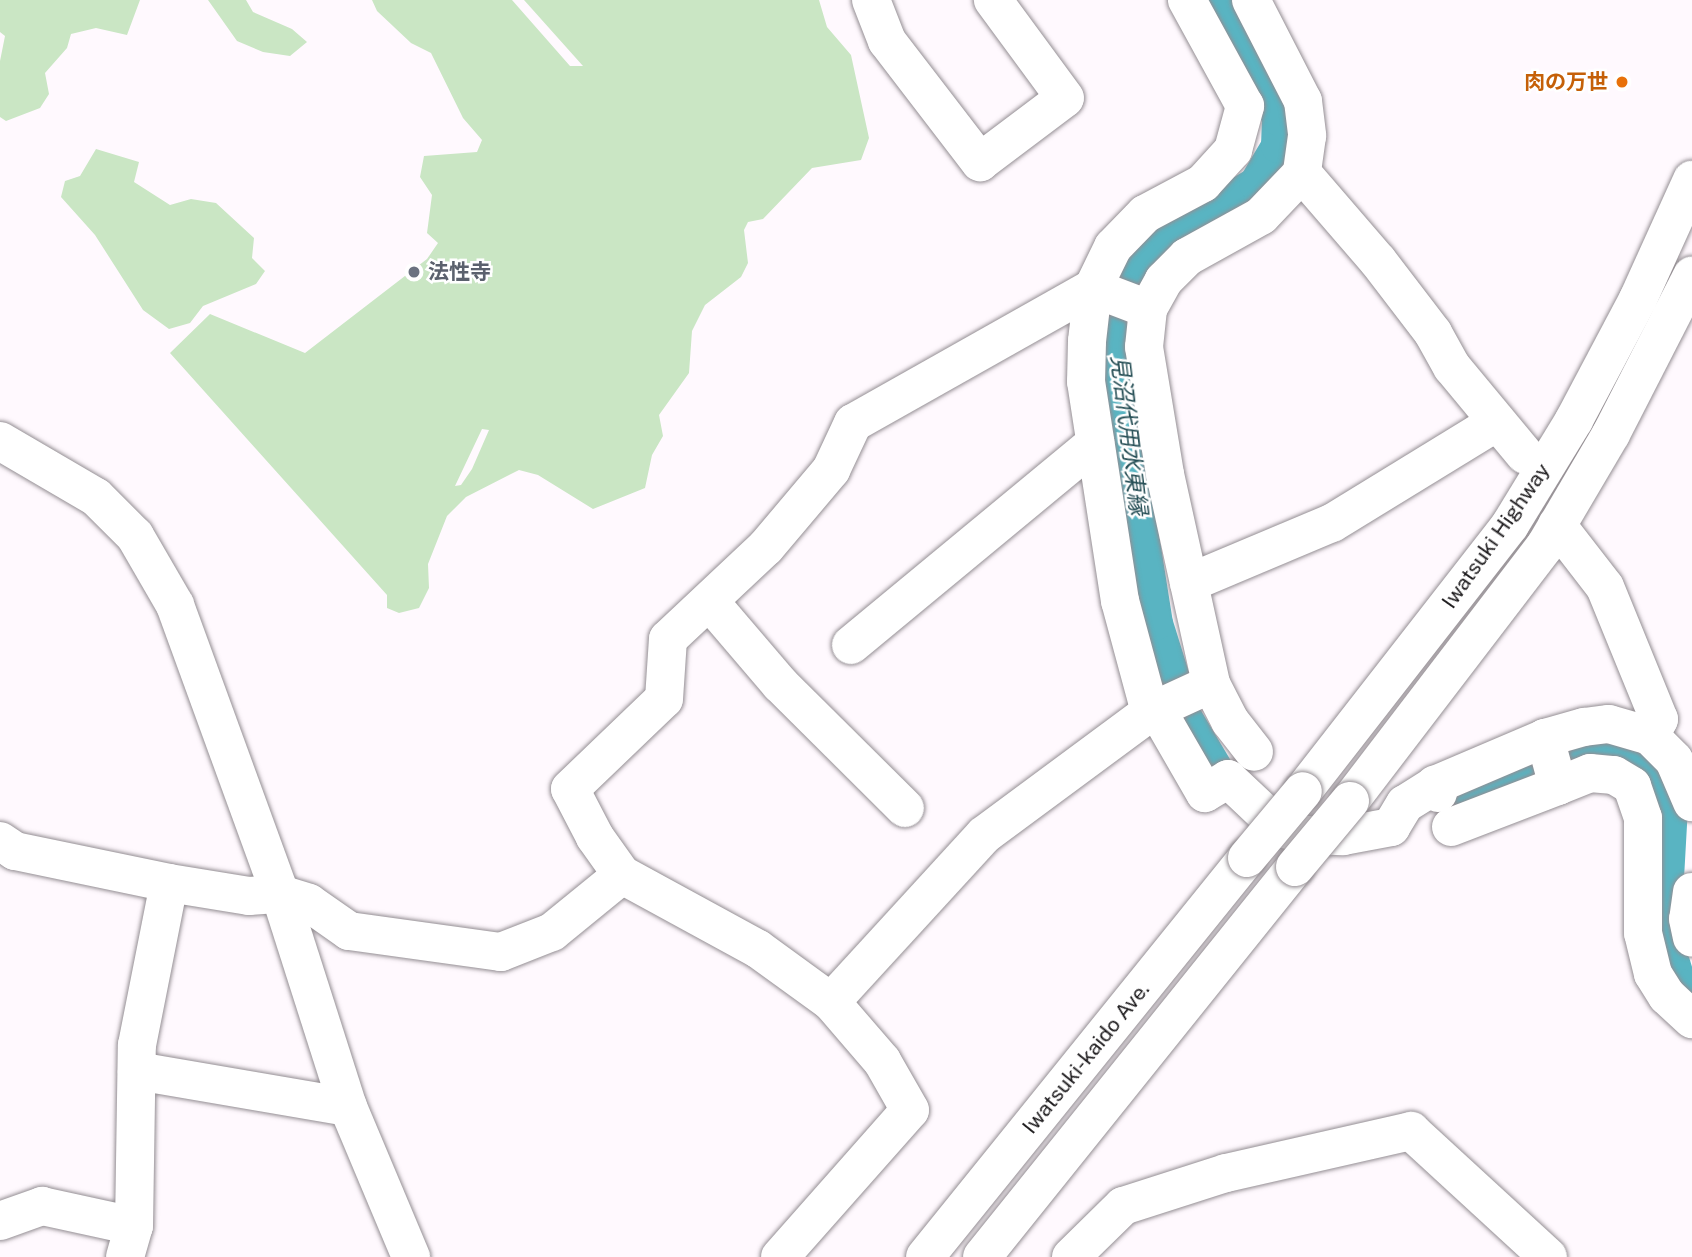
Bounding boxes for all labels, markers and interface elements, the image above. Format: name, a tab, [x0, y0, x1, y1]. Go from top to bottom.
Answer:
place label: 肉の万世	[1524, 69, 1608, 95]
marker: 肉の万世	[1614, 74, 1630, 90]
place label: 法性寺	[428, 259, 491, 285]
marker: 法性寺	[406, 264, 422, 280]
water label: 見沼代用水東縁	[1105, 353, 1153, 517]
street label: Iwatsuki Highway	[1437, 459, 1555, 613]
street label: Iwatsuki-kaido Ave.	[1017, 977, 1155, 1139]

